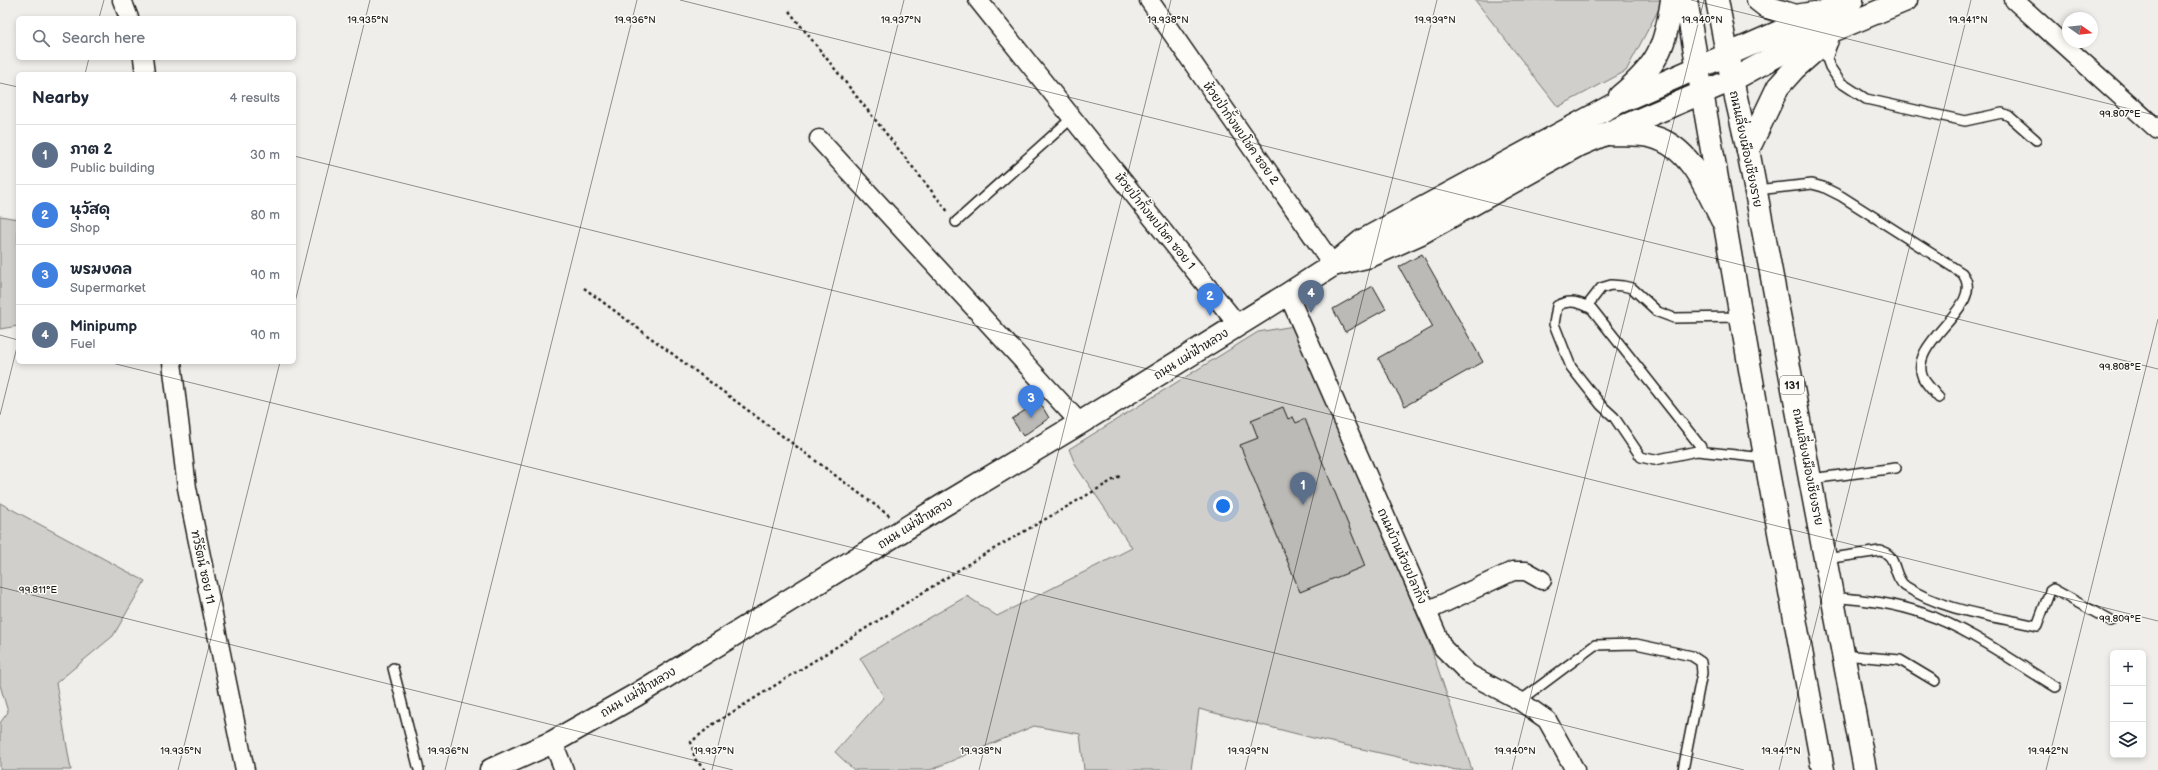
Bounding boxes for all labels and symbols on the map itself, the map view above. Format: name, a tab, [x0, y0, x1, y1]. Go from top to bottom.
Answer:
north arrow	[2062, 12, 2098, 48]
text: 19.935°N	[347, 14, 389, 26]
text: 19.936°N	[614, 14, 656, 26]
text: 19.937°N	[881, 14, 921, 26]
text: 19.938°N	[1147, 14, 1189, 26]
text: 19.939°N	[1414, 14, 1456, 26]
text: 19.940°N	[1681, 14, 1723, 26]
text: 19.941°N	[1948, 14, 1988, 26]
street label: ห้วยป่ากั้งพบโชค ซอย 2	[1199, 77, 1285, 188]
street label: ถนนเลี่ยงเมืองเชียงราย	[1726, 89, 1769, 209]
text: 99.807°E	[2099, 108, 2141, 120]
street label: ห้วยป่ากั้งพบโชค ซอย 1	[1111, 168, 1201, 273]
pin: 4	[1298, 280, 1324, 313]
pin: 2	[1197, 283, 1223, 316]
street label: ถนน แม่ฟ้าหลวง	[1151, 325, 1232, 383]
text: 99.808°E	[2099, 361, 2142, 373]
road number: 131	[1780, 376, 1804, 394]
pin: 3	[1018, 385, 1044, 418]
street label: ถนนเลี่ยงเมืองเชียงราย	[1789, 407, 1830, 527]
pin: 1	[1290, 472, 1316, 505]
street label: ถนน แม่ฟ้าหลวง	[875, 494, 956, 552]
your location	[1213, 496, 1233, 516]
street label: ถนนบ้านห้วยปลากั้ง	[1374, 505, 1433, 606]
street label: ทวีรัตน์ ซอย 11	[187, 529, 219, 605]
text: 99.811°E	[19, 584, 58, 596]
text: 99.809°E	[2099, 613, 2142, 625]
street label: ถนน แม่ฟ้าหลวง	[597, 663, 679, 721]
text: 19.935°N	[160, 745, 202, 757]
text: 19.936°N	[427, 745, 469, 757]
text: 19.937°N	[694, 745, 734, 757]
text: 19.938°N	[960, 745, 1002, 757]
text: 19.939°N	[1227, 745, 1269, 757]
text: 19.940°N	[1494, 745, 1536, 757]
text: 19.941°N	[1761, 745, 1801, 757]
text: 19.942°N	[2027, 745, 2069, 757]

